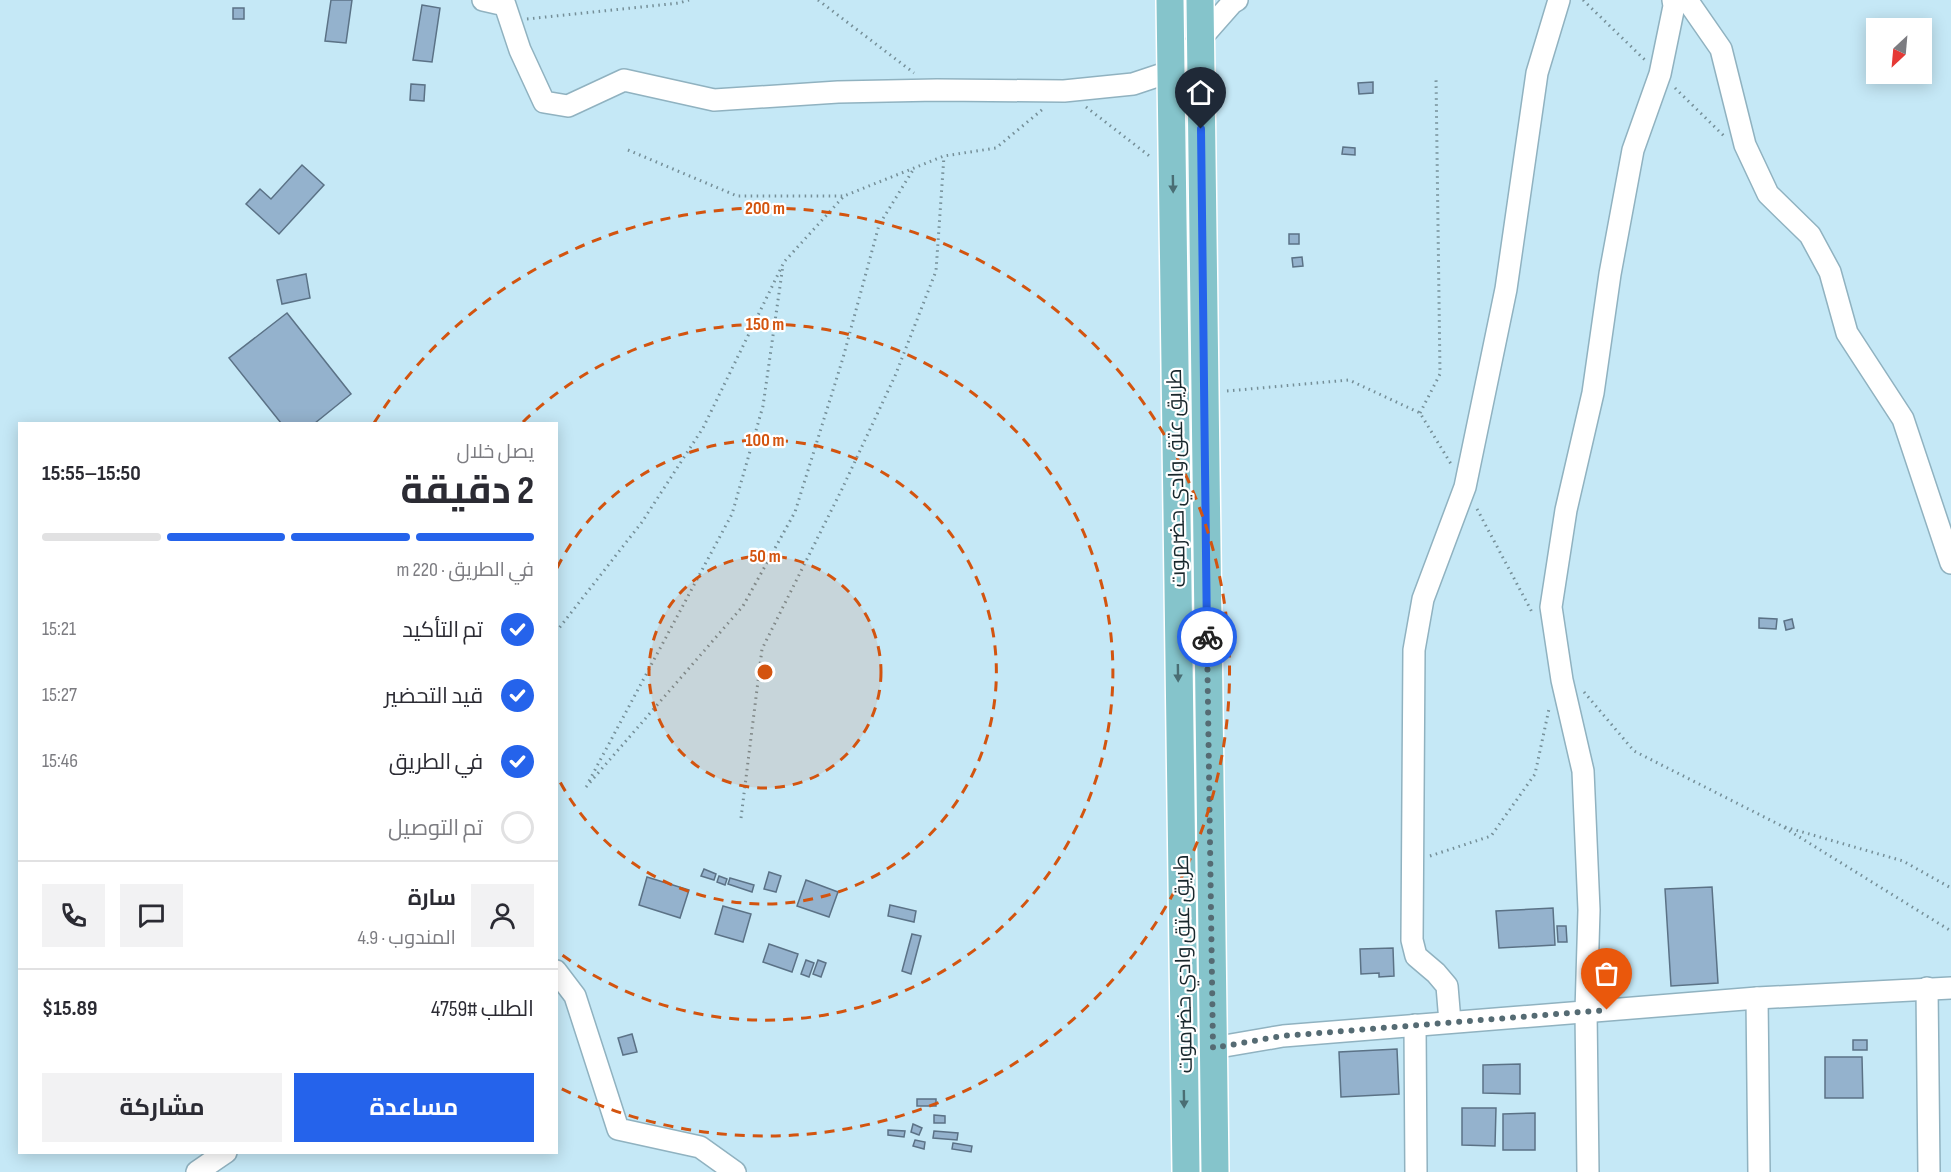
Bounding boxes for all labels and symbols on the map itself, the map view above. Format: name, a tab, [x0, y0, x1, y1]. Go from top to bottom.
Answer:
north arrow	[1866, 18, 1932, 84]
pin	[1175, 67, 1226, 129]
one-way arrow	[1169, 175, 1178, 194]
text: 200 m	[745, 198, 785, 219]
text: 150 m	[746, 314, 784, 335]
street label: طريق عتق وادي حضرموت	[1162, 368, 1194, 588]
text: 100 m	[746, 430, 785, 451]
text: 50 m	[749, 546, 781, 567]
courier	[1177, 607, 1237, 667]
centre of rings	[755, 662, 775, 682]
one-way arrow	[1174, 664, 1183, 683]
street label: طريق عتق وادي حضرموت	[1169, 854, 1201, 1074]
pin	[1581, 948, 1632, 1010]
one-way arrow	[1180, 1090, 1189, 1109]

